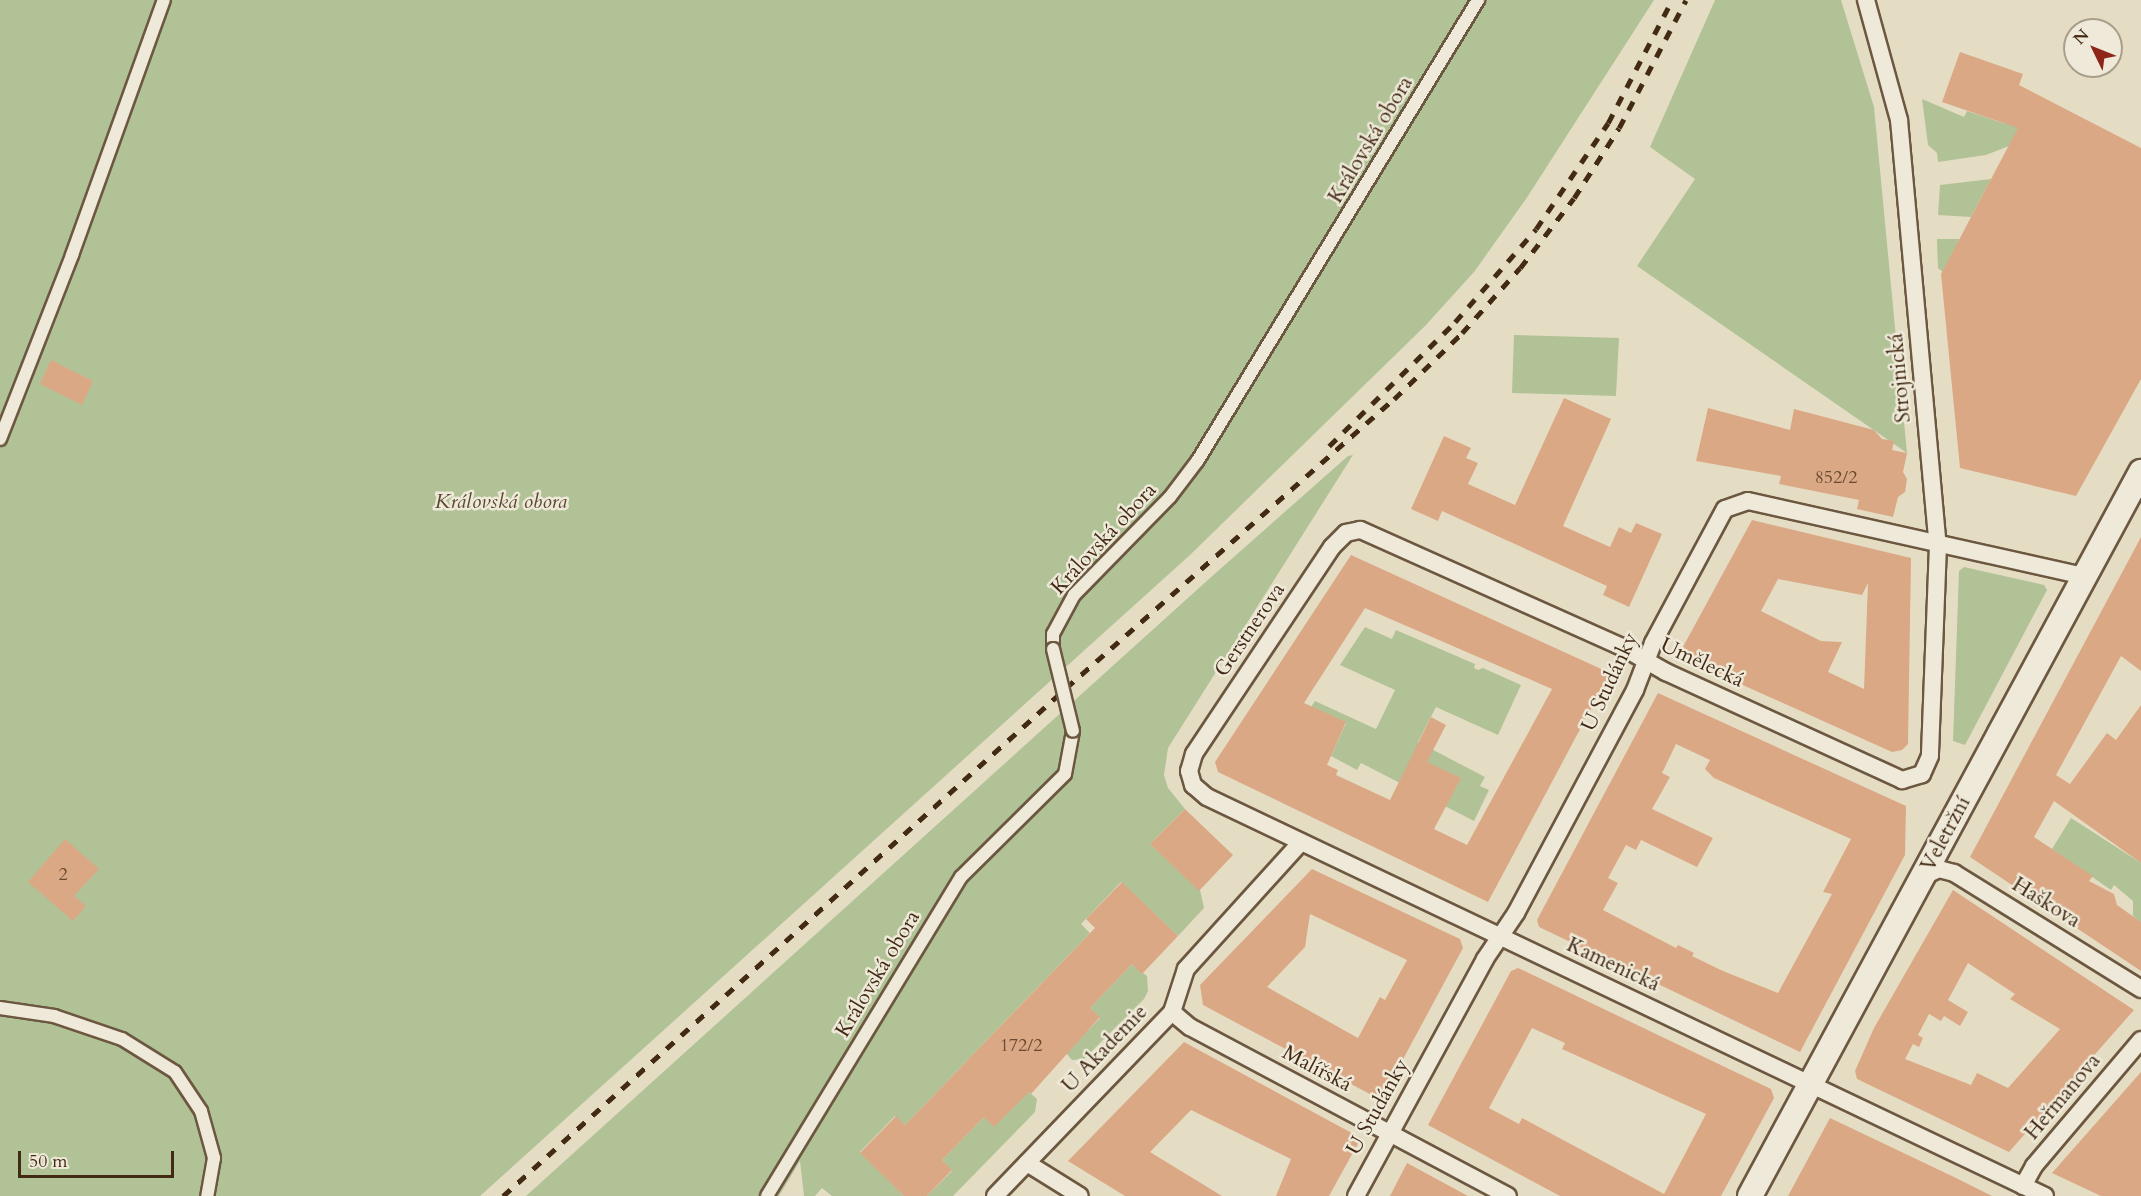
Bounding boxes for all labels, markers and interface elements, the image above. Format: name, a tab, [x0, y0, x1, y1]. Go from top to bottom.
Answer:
north arrow	[2063, 18, 2123, 78]
text: N	[2069, 25, 2094, 50]
street label: Královská obora	[1323, 72, 1419, 208]
street label: Strojnická	[1884, 332, 1916, 424]
house number: 852/2	[1815, 467, 1857, 489]
street label: Královská obora	[1046, 478, 1162, 600]
park label: Královská obora	[435, 489, 567, 515]
street label: Gerstnerova	[1209, 578, 1291, 682]
street label: U Studánky	[1576, 629, 1644, 735]
street label: Umělecká	[1656, 633, 1748, 693]
street label: Veletržní	[1916, 792, 1976, 876]
house number: 2	[58, 864, 68, 886]
street label: Haškova	[2007, 872, 2085, 934]
street label: Královská obora	[830, 906, 926, 1042]
street label: Kamenická	[1562, 933, 1664, 997]
street label: U Akademie	[1057, 1000, 1153, 1098]
house number: 172/2	[1000, 1035, 1042, 1057]
street label: Malířská	[1278, 1040, 1356, 1098]
street label: Heřmanova	[2020, 1049, 2106, 1145]
street label: U Studánky	[1341, 1055, 1415, 1159]
scale bar	[21, 1139, 177, 1177]
text: 50 m	[29, 1149, 68, 1174]

